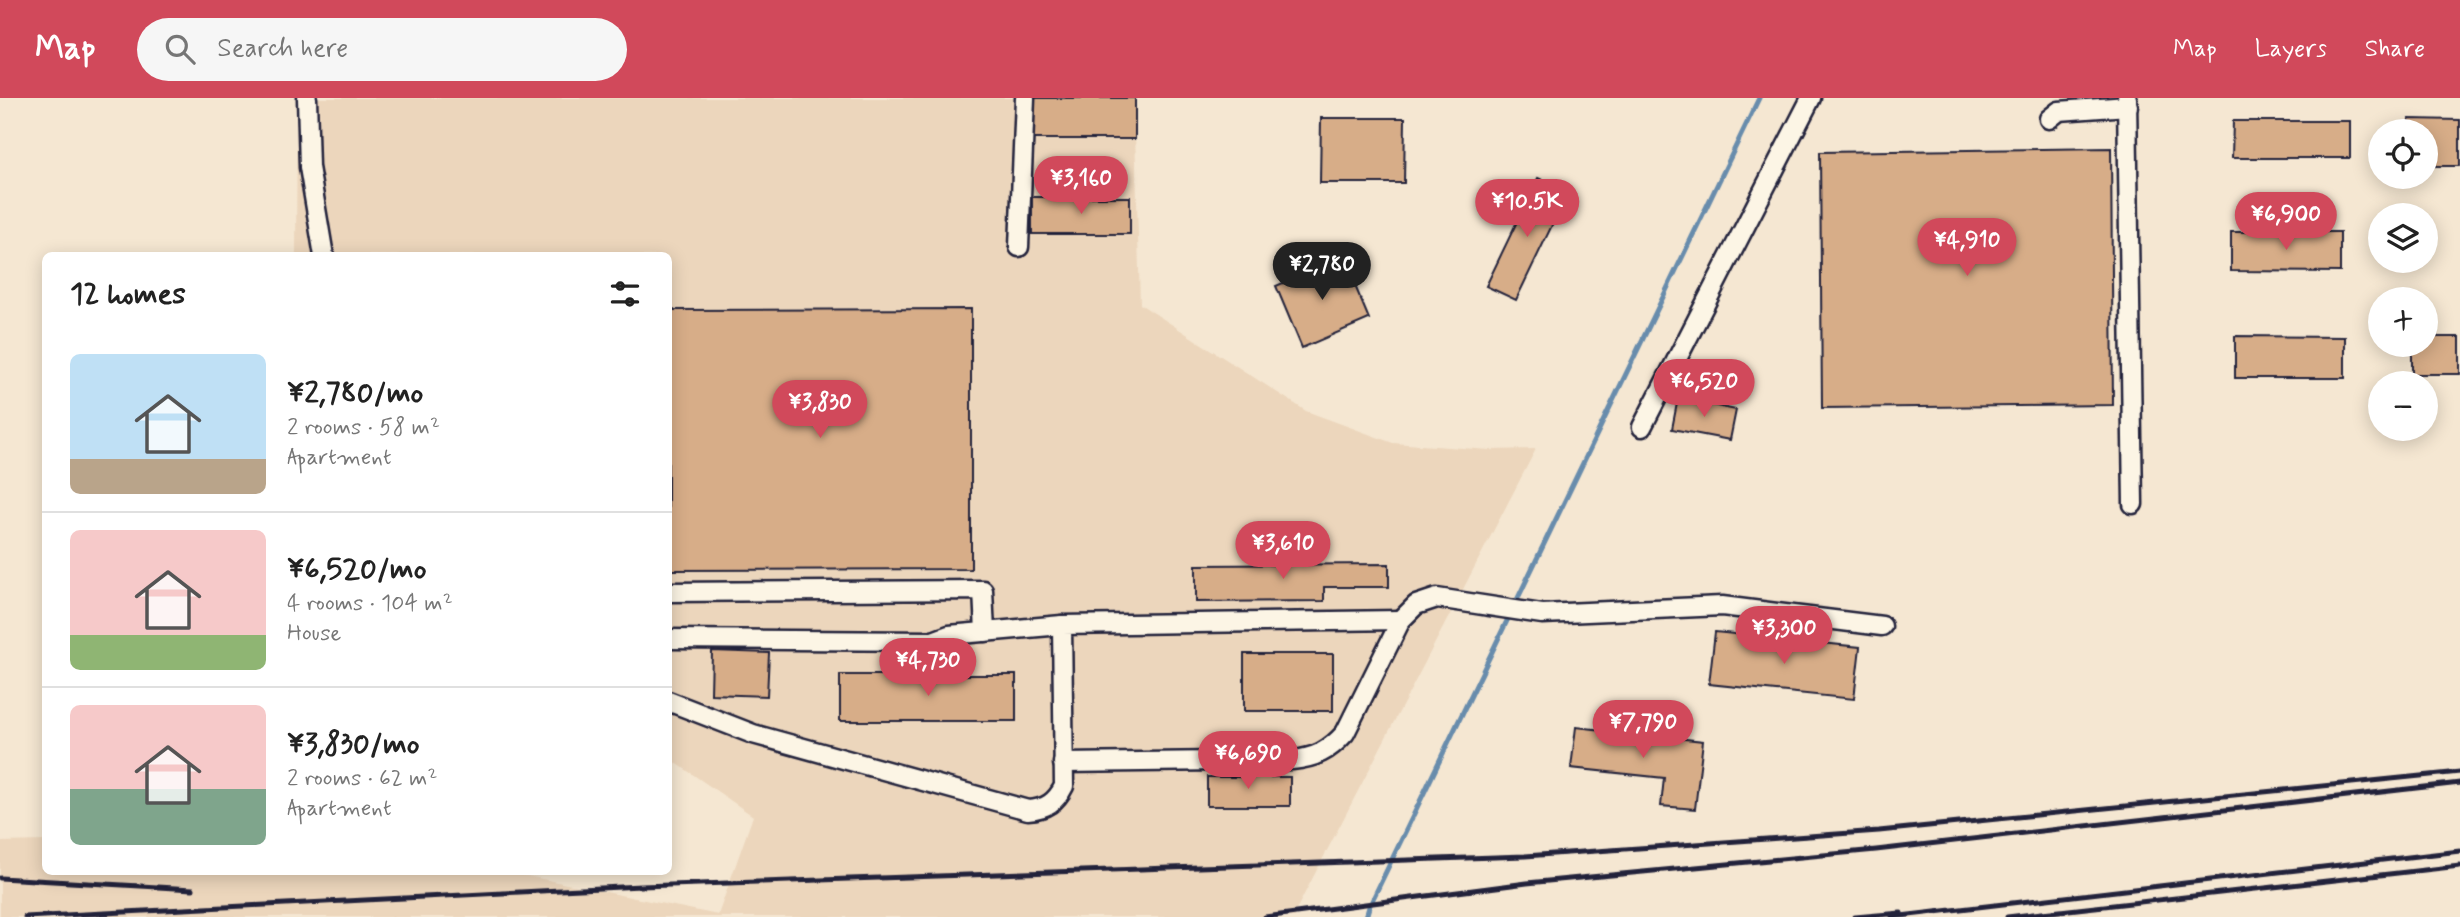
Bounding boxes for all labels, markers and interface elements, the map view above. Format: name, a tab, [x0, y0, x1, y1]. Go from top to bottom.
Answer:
search box	[137, 18, 627, 81]
text: Map	[35, 27, 95, 71]
icon: search	[161, 30, 199, 68]
text: Search here	[217, 32, 348, 66]
text: Map	[2173, 34, 2217, 65]
text: Layers	[2255, 34, 2327, 65]
text: Share	[2365, 34, 2425, 65]
map controls	[2368, 119, 2438, 441]
button: locate	[2368, 119, 2438, 189]
pin: ¥3,160	[1024, 156, 1138, 216]
text: ¥3,160	[1050, 164, 1112, 194]
pin: ¥10.5K	[1470, 180, 1584, 239]
text: ¥10.5K	[1491, 187, 1563, 217]
pin: ¥6,900	[2229, 192, 2343, 252]
text: ¥6,900	[2251, 200, 2321, 230]
button: layers	[2368, 203, 2438, 273]
pin: ¥4,910	[1910, 218, 2024, 278]
text: ¥4,910	[1933, 226, 2001, 256]
pin: ¥2,780	[1265, 242, 1379, 302]
text: ¥2,780	[1289, 250, 1355, 280]
text: 12 homes	[70, 275, 186, 314]
icon: filters	[606, 275, 644, 313]
button: +	[2368, 287, 2438, 357]
pin: ¥6,520	[1647, 360, 1761, 419]
text: ¥6,520	[1670, 367, 1738, 397]
button: −	[2368, 371, 2438, 441]
text: ¥2,780/mo	[287, 374, 423, 413]
pin: ¥3,830	[763, 380, 877, 440]
icon: home	[126, 382, 210, 466]
text: ¥3,830	[788, 388, 852, 418]
text: 2 rooms · 58 m²	[287, 413, 440, 443]
text: Apartment	[287, 443, 392, 473]
pin: ¥3,610	[1226, 522, 1340, 581]
text: ¥3,610	[1251, 529, 1315, 559]
text: ¥6,520/mo	[287, 550, 427, 589]
icon: home	[126, 558, 210, 642]
text: 4 rooms · 104 m²	[287, 589, 453, 619]
pin: ¥3,300	[1727, 606, 1841, 666]
text: ¥3,300	[1751, 614, 1817, 644]
text: House	[287, 619, 341, 649]
pin: ¥4,730	[871, 638, 985, 698]
text: ¥4,730	[895, 646, 961, 676]
pin: ¥7,790	[1586, 700, 1700, 760]
text: ¥7,790	[1609, 708, 1677, 738]
text: ¥3,830/mo	[287, 725, 420, 764]
pin: ¥6,690	[1191, 732, 1305, 791]
icon: home	[126, 733, 210, 817]
text: ¥6,690	[1214, 739, 1282, 769]
text: 2 rooms · 62 m²	[287, 764, 438, 794]
text: Apartment	[287, 794, 392, 824]

